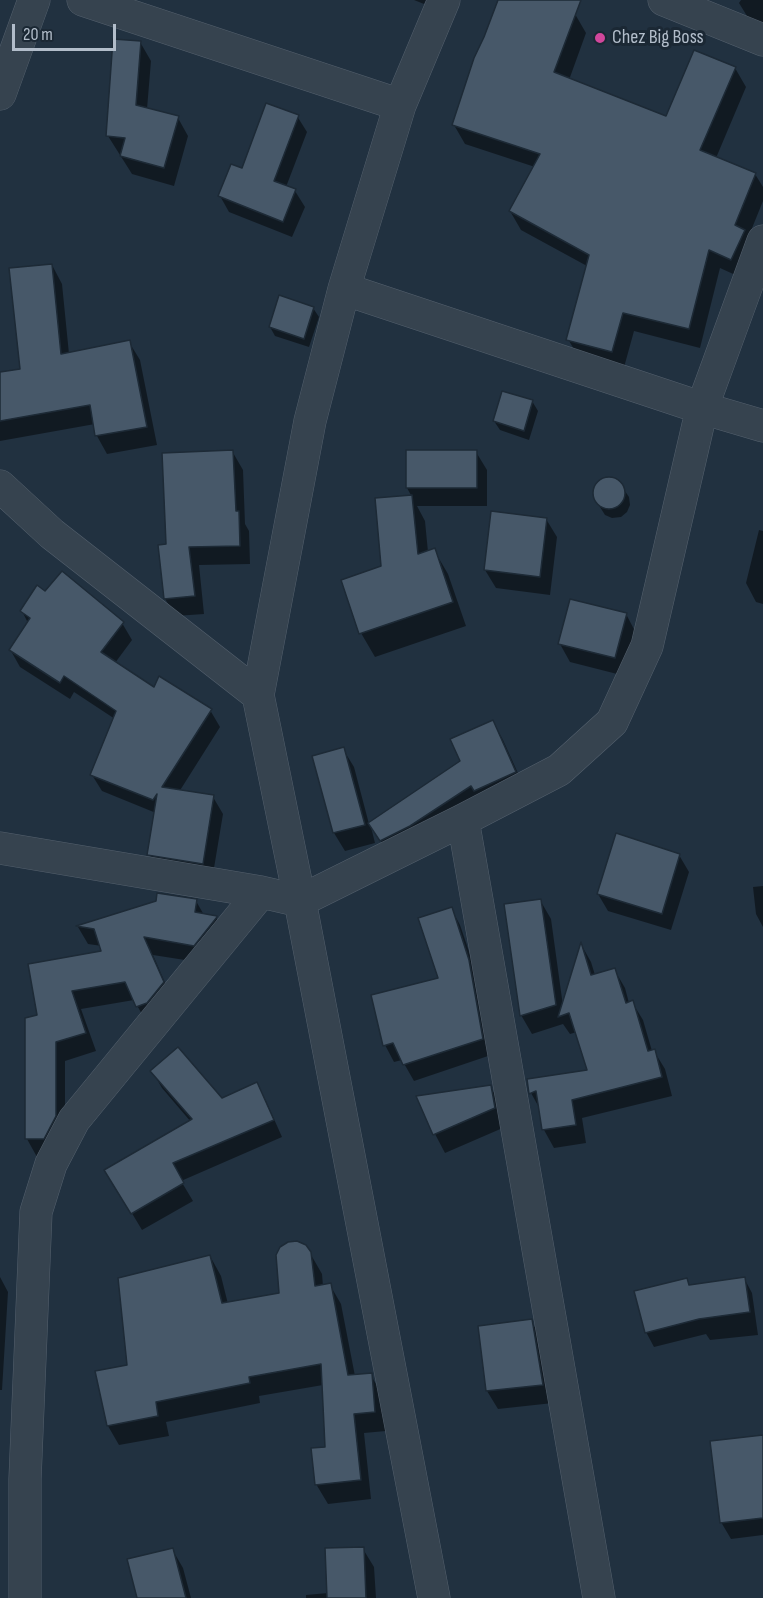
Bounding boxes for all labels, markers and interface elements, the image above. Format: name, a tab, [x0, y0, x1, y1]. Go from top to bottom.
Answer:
scale bar	[15, 12, 118, 50]
text: 20 m	[23, 24, 53, 45]
place label: Chez Big Boss	[612, 26, 704, 50]
marker: Chez Big Boss	[593, 31, 607, 45]

